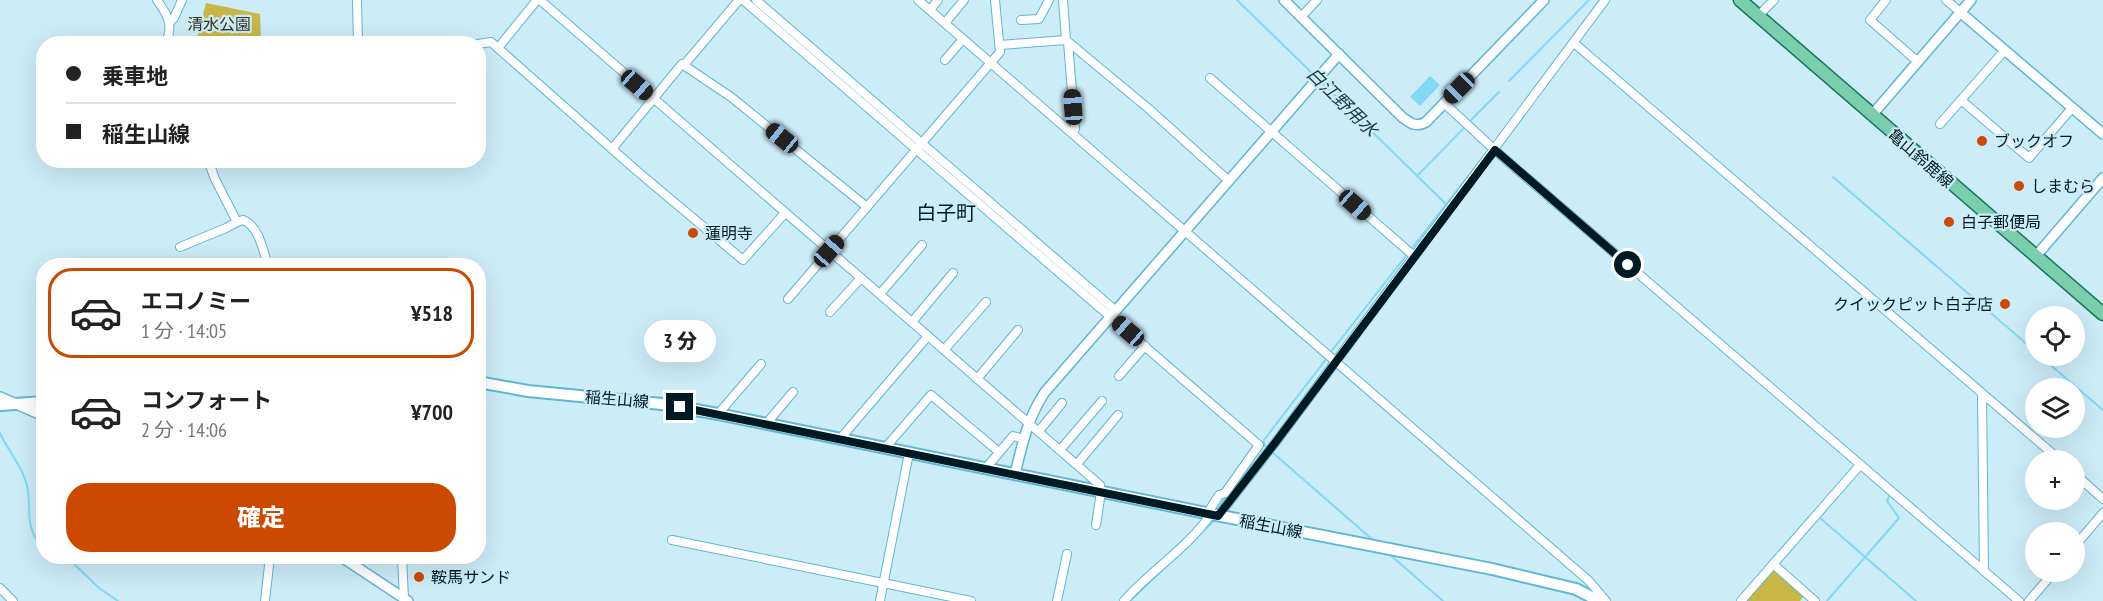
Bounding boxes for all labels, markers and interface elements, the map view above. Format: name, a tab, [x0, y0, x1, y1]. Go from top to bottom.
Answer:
park label: 清水公園	[187, 14, 251, 34]
text: 乗車地	[102, 62, 168, 90]
water label: 白江野用水	[1302, 62, 1384, 143]
car	[618, 66, 656, 104]
car	[1440, 69, 1478, 107]
car	[1063, 88, 1083, 126]
text: 稲生山線	[102, 120, 190, 148]
car	[762, 120, 802, 156]
street label: 亀山鈴鹿線	[1884, 124, 1958, 192]
place label: ブックオフ	[1994, 131, 2074, 151]
marker: ブックオフ	[1975, 134, 1989, 148]
place label: しまむら	[2031, 176, 2095, 196]
marker: しまむら	[2012, 179, 2026, 193]
car	[1336, 186, 1374, 224]
district label: 白子町	[916, 200, 976, 226]
place label: 白子郵便局	[1961, 212, 2041, 232]
marker: 白子郵便局	[1942, 215, 1956, 229]
place label: 蓮明寺	[705, 223, 753, 243]
marker: 蓮明寺	[686, 226, 700, 240]
car	[810, 232, 848, 270]
route start	[1614, 251, 1641, 278]
icon: car	[69, 286, 123, 340]
text: エコノミー	[141, 287, 251, 315]
place label: クイックピット白子店	[1833, 294, 1993, 314]
marker: クイックピット白子店	[1998, 297, 2012, 311]
text: ¥518	[411, 299, 453, 327]
map controls	[2025, 306, 2085, 582]
button: locate	[2025, 306, 2085, 366]
car	[1109, 312, 1147, 350]
text: 1 分 · 14:05	[141, 318, 227, 344]
callout: 3 分	[644, 320, 716, 362]
text: 3 分	[663, 328, 697, 354]
button: layers	[2025, 378, 2085, 438]
icon: car	[69, 385, 123, 439]
text: コンフォート	[141, 386, 272, 414]
street label: 稲生山線	[584, 386, 650, 412]
route end	[666, 393, 693, 420]
text: ¥700	[411, 398, 453, 426]
text: 2 分 · 14:06	[141, 417, 227, 443]
button: +	[2025, 450, 2085, 510]
button: 確定	[66, 483, 456, 552]
street label: 稲生山線	[1238, 510, 1304, 542]
button: −	[2025, 522, 2085, 582]
place label: 鞍馬サンド	[431, 567, 511, 587]
marker: 鞍馬サンド	[412, 570, 426, 584]

